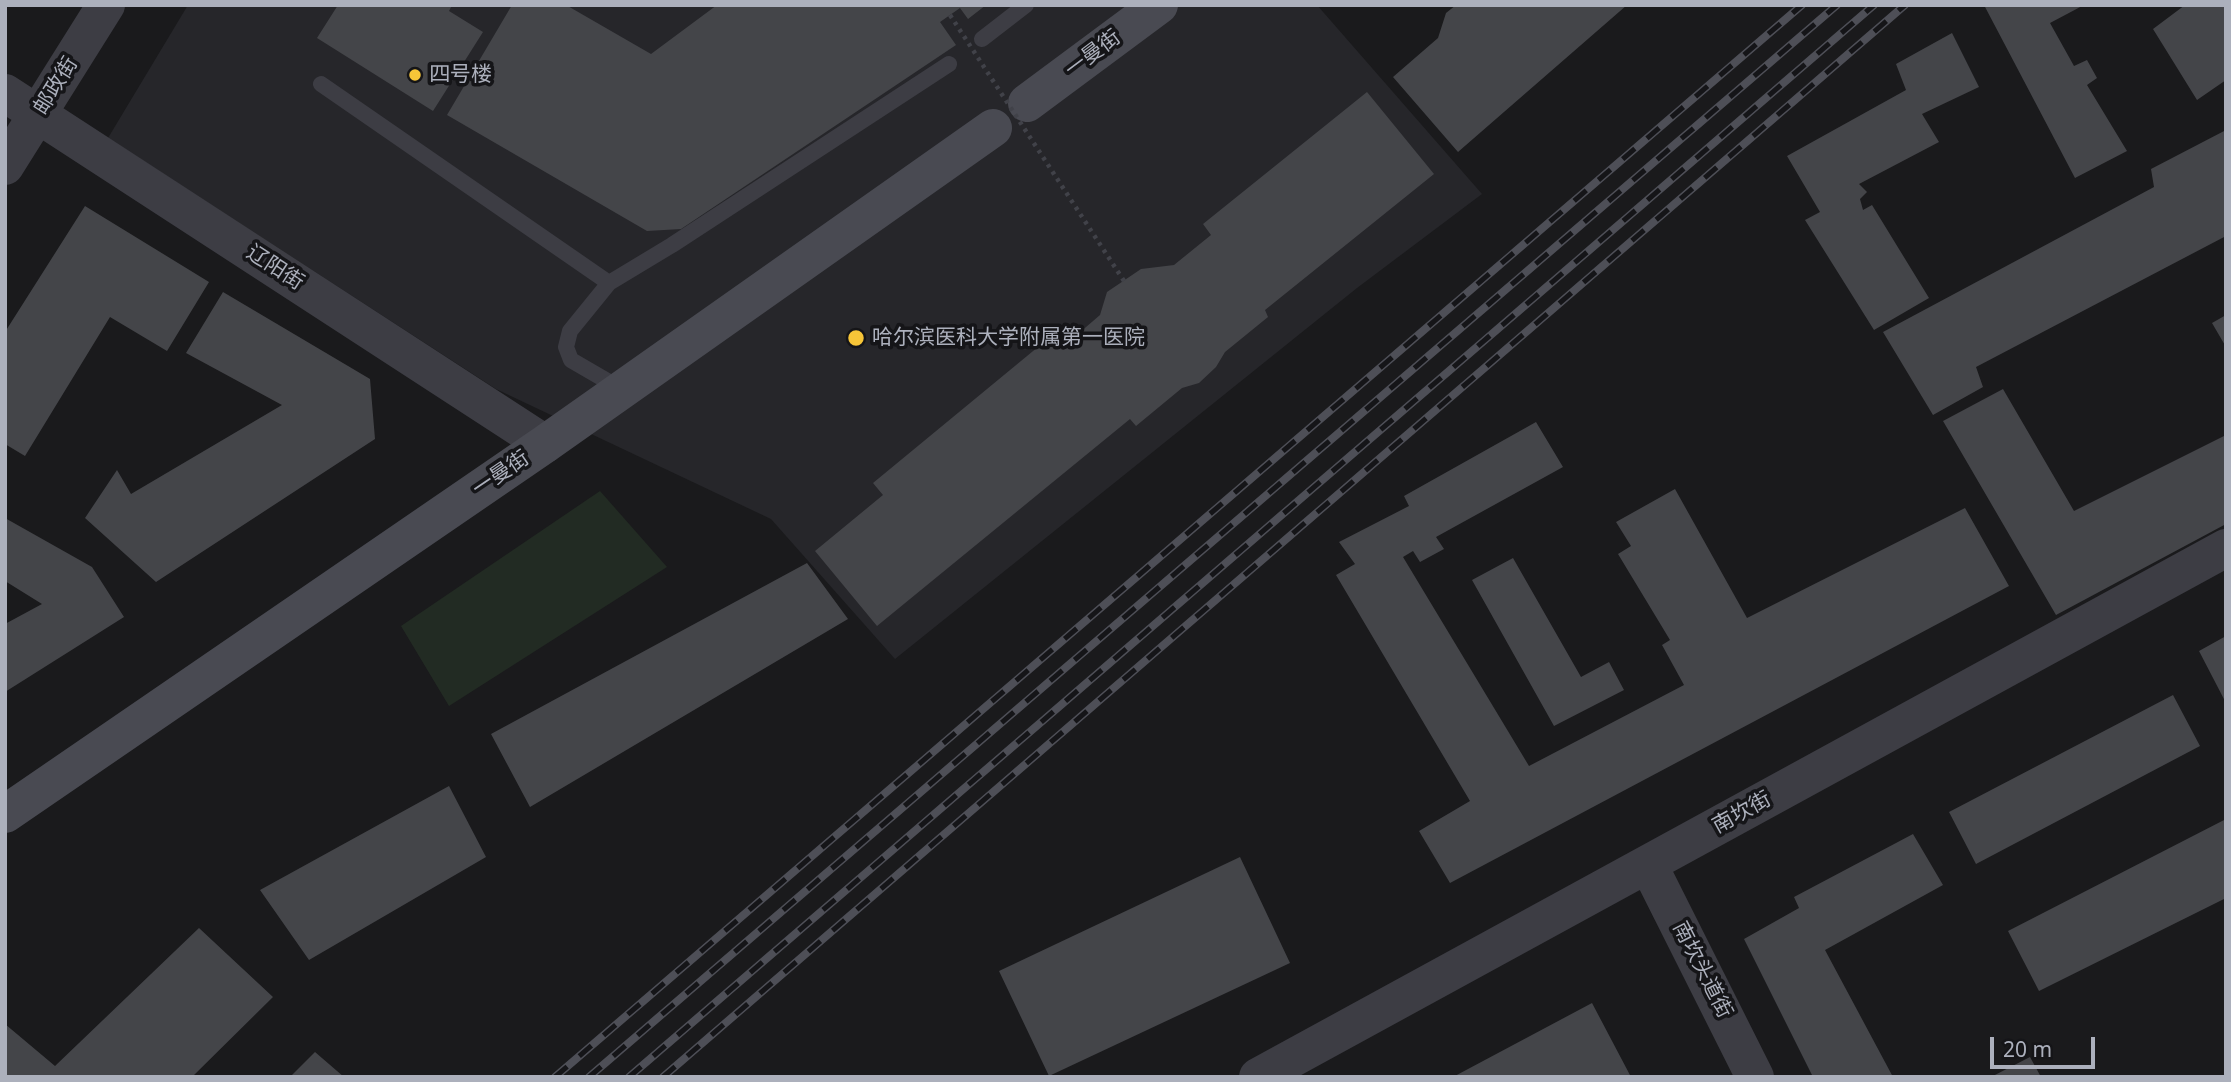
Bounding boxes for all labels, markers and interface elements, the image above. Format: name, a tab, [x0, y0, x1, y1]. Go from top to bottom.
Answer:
street label: 一曼街	[1060, 25, 1126, 83]
street label: 邮政街	[29, 53, 83, 119]
place label: 四号楼	[429, 62, 492, 88]
marker: 四号楼	[407, 67, 423, 83]
street label: 辽阳街	[242, 240, 308, 296]
place label: 哈尔滨医科大学附属第一医院	[872, 325, 1145, 351]
marker: 哈尔滨医科大学附属第一医院	[846, 328, 866, 348]
street label: 一曼街	[468, 446, 534, 502]
street label: 南坎街	[1708, 787, 1776, 839]
street label: 南坎头道街	[1667, 918, 1737, 1022]
scale bar	[1993, 1023, 2098, 1066]
text: 20 m	[2003, 1035, 2052, 1063]

